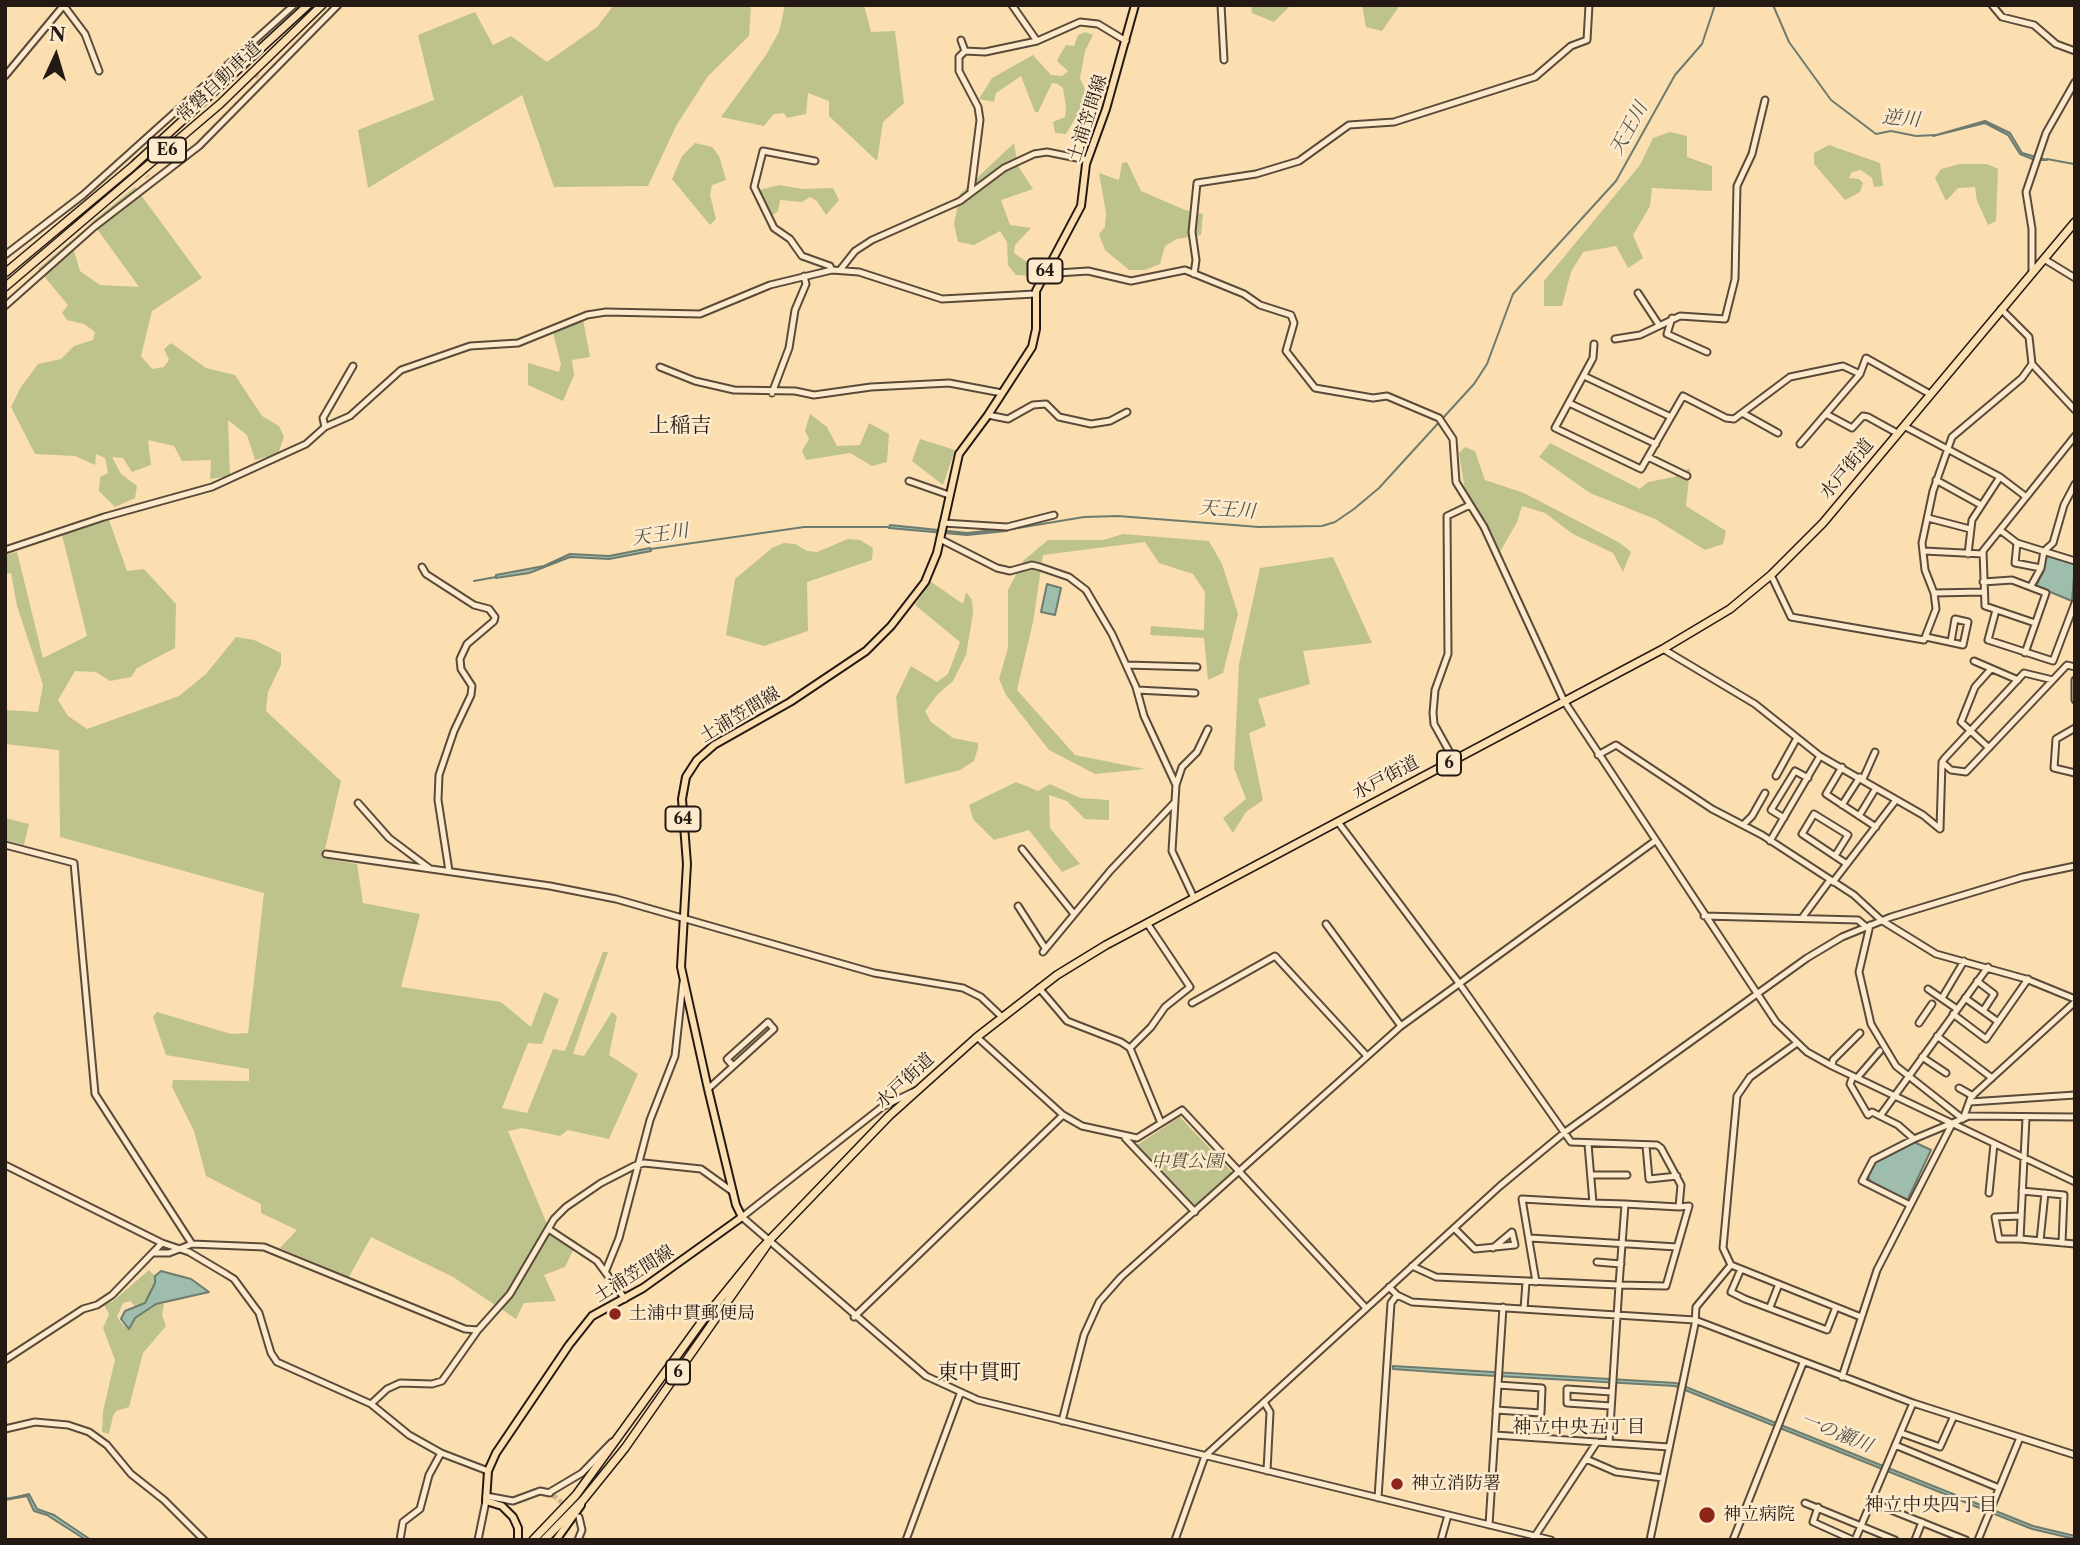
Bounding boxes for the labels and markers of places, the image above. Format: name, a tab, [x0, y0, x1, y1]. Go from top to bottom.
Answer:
place label: 土浦中貫郵便局	[629, 1303, 755, 1325]
marker: 土浦中貫郵便局	[607, 1306, 623, 1322]
place label: 神立消防署	[1411, 1473, 1501, 1495]
marker: 神立消防署	[1389, 1476, 1405, 1492]
place label: 神立病院	[1723, 1504, 1795, 1526]
marker: 神立病院	[1697, 1505, 1717, 1525]

